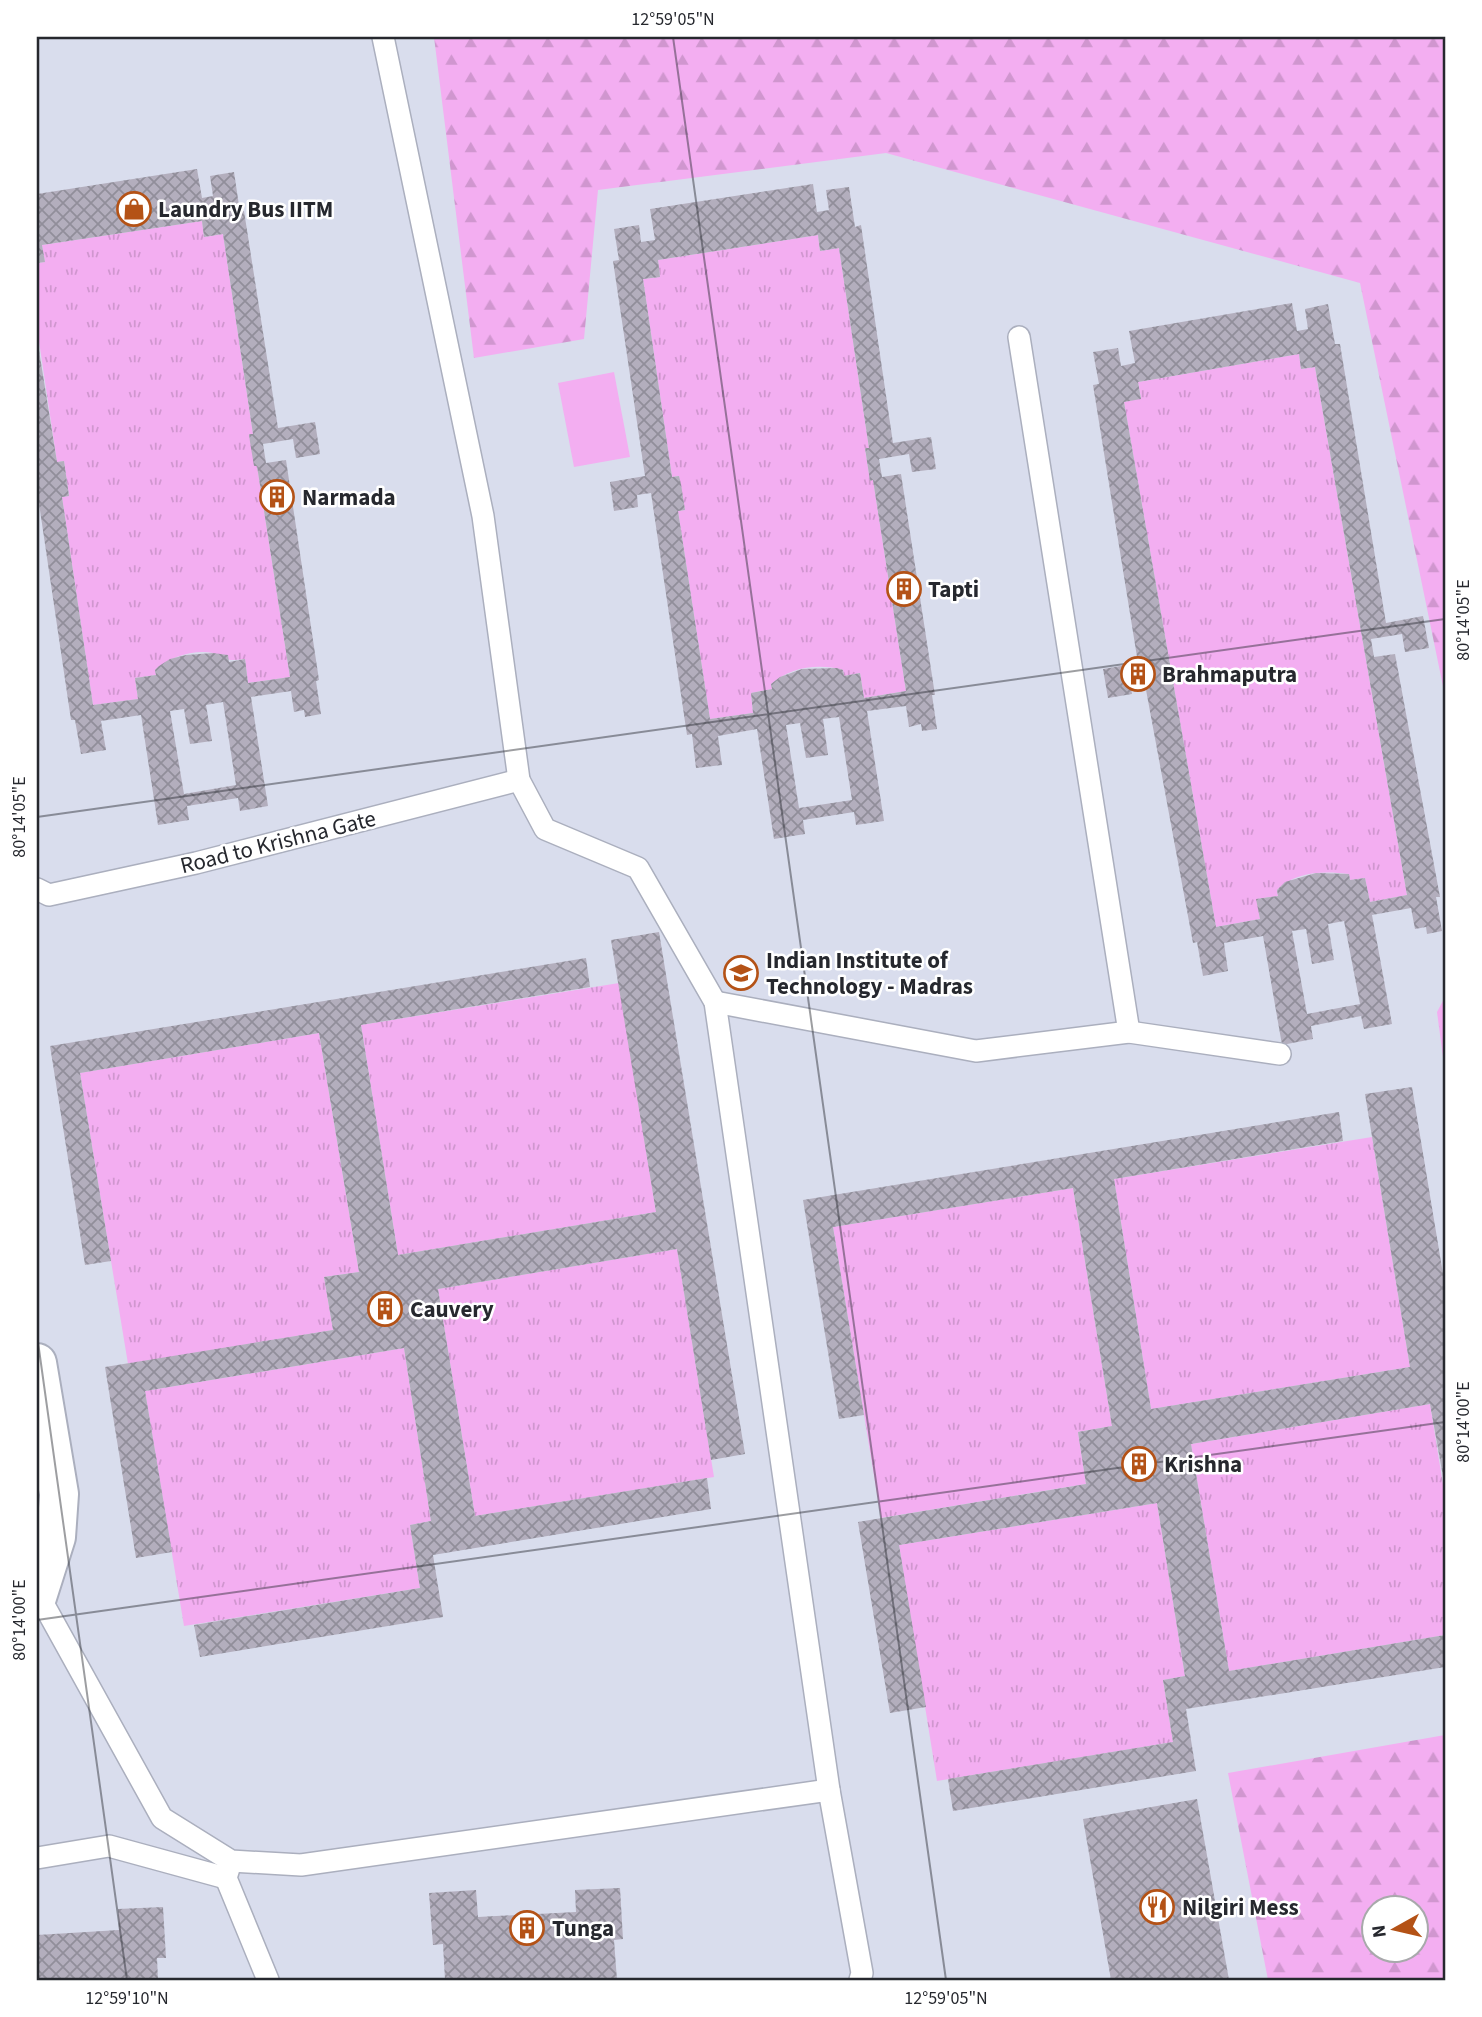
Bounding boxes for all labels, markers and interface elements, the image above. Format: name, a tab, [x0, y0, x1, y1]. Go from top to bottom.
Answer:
text: 12°59'05"N	[631, 7, 715, 32]
shop icon: Laundry Bus IITM	[115, 190, 153, 228]
place label: Laundry Bus IITM	[158, 193, 333, 226]
building icon: Narmada	[258, 478, 296, 516]
place label: Narmada	[302, 481, 396, 514]
building icon: Tapti	[885, 570, 923, 608]
place label: Tapti	[928, 573, 979, 606]
text: 80°14'05"E	[1451, 579, 1476, 661]
building icon: Brahmaputra	[1119, 655, 1157, 693]
place label: Brahmaputra	[1162, 658, 1297, 691]
text: 80°14'05"E	[7, 776, 32, 858]
street label: Road to Krishna Gate	[177, 802, 379, 882]
place label: Indian Institute of Technology - Madras	[766, 944, 973, 1003]
school or university icon: Indian Institute of Technology - Madras	[722, 954, 760, 992]
building icon: Cauvery	[366, 1290, 404, 1328]
place label: Cauvery	[410, 1293, 494, 1326]
text: 80°14'00"E	[1451, 1381, 1476, 1463]
building icon: Krishna	[1120, 1445, 1158, 1483]
place label: Krishna	[1164, 1448, 1242, 1481]
text: 80°14'00"E	[7, 1579, 32, 1661]
restaurant icon: Nilgiri Mess	[1138, 1888, 1176, 1926]
place label: Nilgiri Mess	[1182, 1891, 1299, 1924]
north arrow	[1360, 1895, 1430, 1965]
building icon: Tunga	[508, 1909, 546, 1947]
place label: Tunga	[552, 1912, 614, 1945]
text: N	[1365, 1923, 1394, 1939]
text: 12°59'10"N	[85, 1986, 169, 2011]
text: 12°59'05"N	[904, 1986, 988, 2011]

